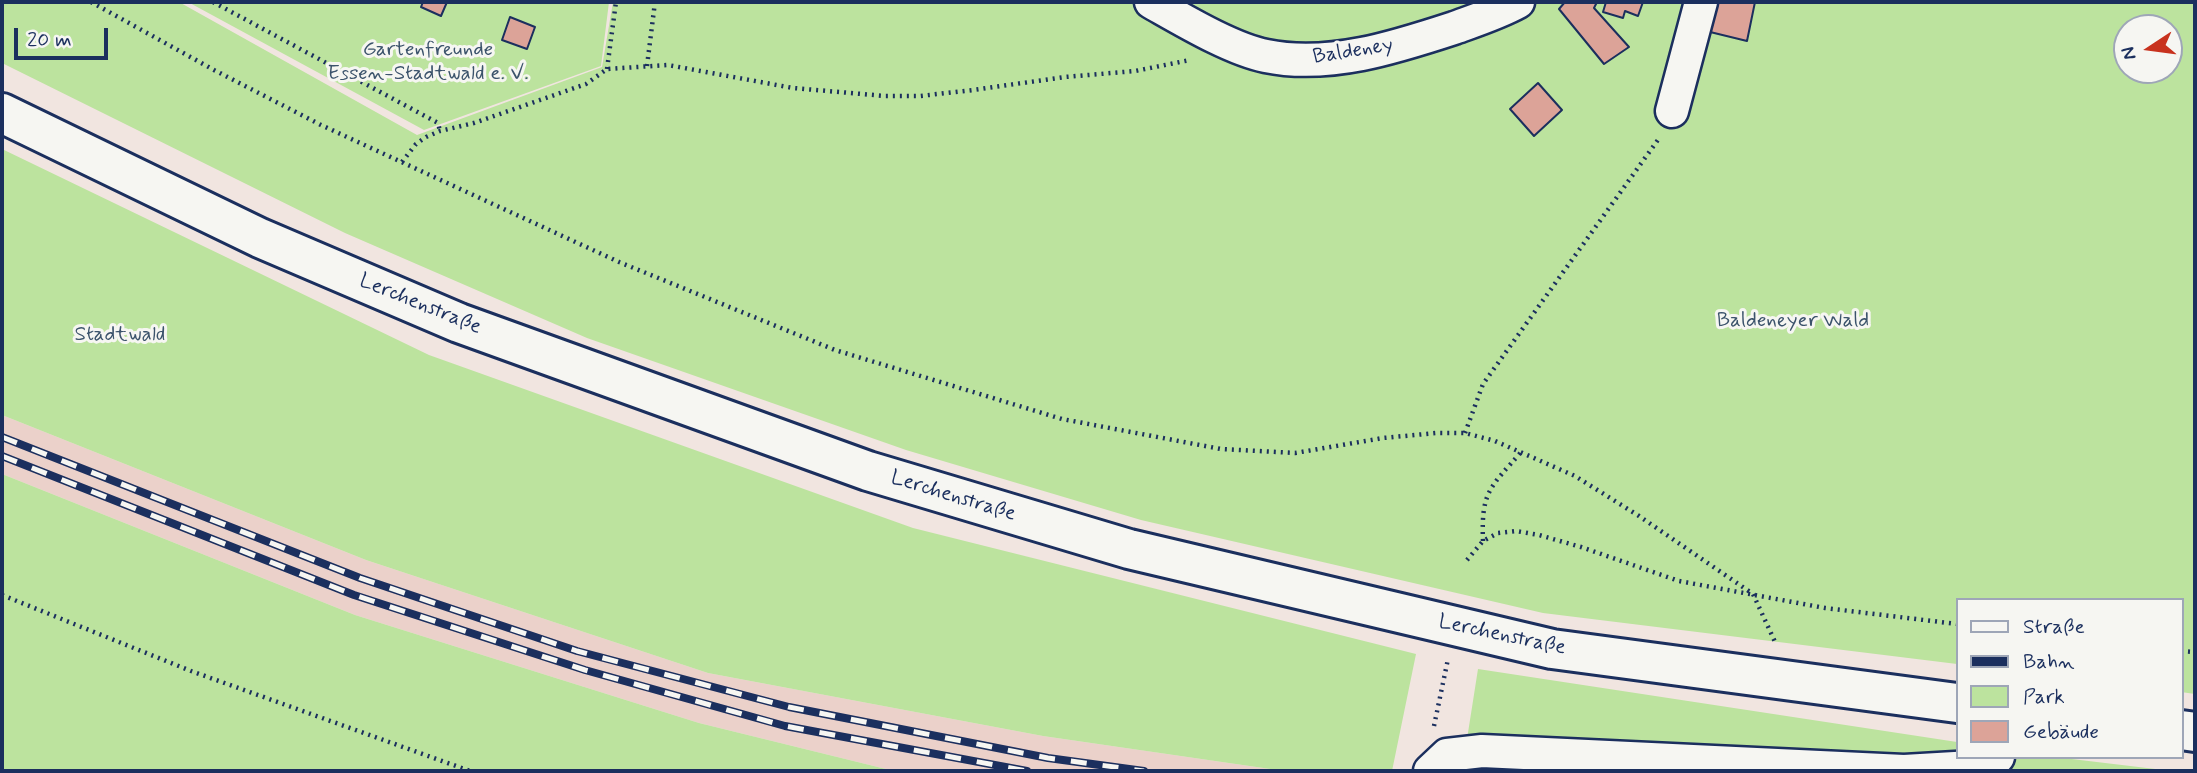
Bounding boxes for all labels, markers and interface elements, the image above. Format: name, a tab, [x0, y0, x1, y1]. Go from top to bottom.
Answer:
scale bar	[18, 14, 112, 58]
north arrow	[2113, 14, 2183, 84]
text: 20 m	[27, 26, 72, 54]
street label: Baldeney	[1311, 33, 1395, 71]
park label: Gartenfreunde Essen-Stadtwald e. V.	[327, 38, 529, 88]
text: N	[2115, 44, 2143, 62]
street label: Lerchenstraße	[355, 269, 485, 341]
park label: Baldeneyer Wald	[1717, 309, 1869, 335]
park label: Stadtwald	[75, 323, 165, 349]
street label: Lerchenstraße	[887, 466, 1019, 528]
legend	[1955, 598, 2183, 759]
street label: Lerchenstraße	[1436, 610, 1568, 662]
text: Straße	[2023, 613, 2085, 641]
text: Bahn	[2023, 648, 2075, 676]
text: Park	[2023, 683, 2065, 711]
text: Gebäude	[2023, 718, 2099, 746]

